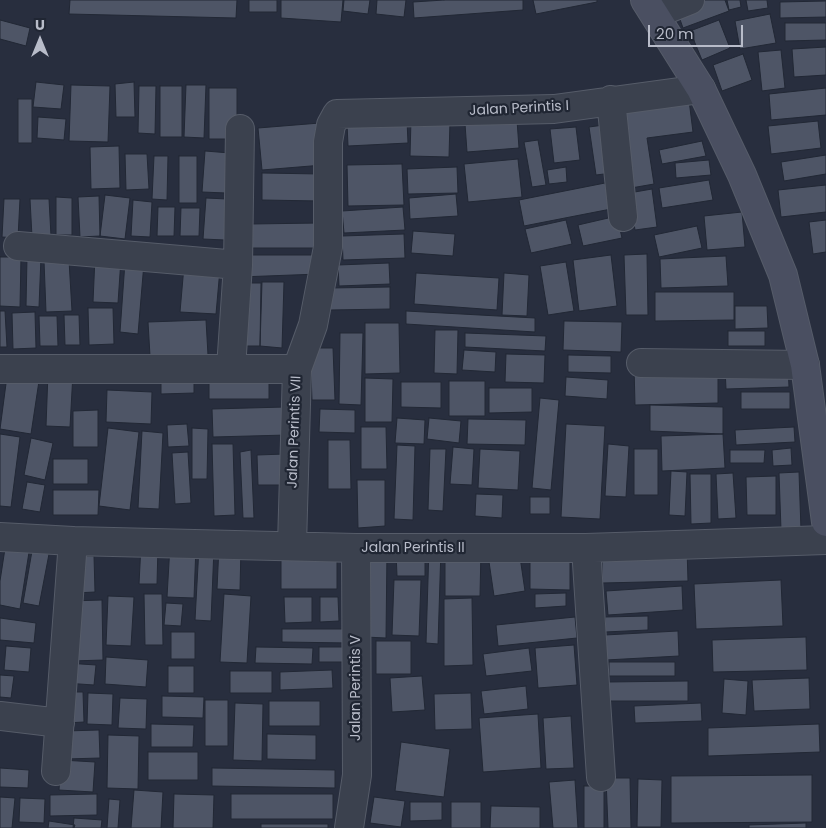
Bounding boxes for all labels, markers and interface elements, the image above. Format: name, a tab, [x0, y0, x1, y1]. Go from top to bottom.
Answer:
north arrow	[15, 15, 65, 65]
text: U	[35, 15, 45, 35]
scale bar	[651, 15, 746, 47]
text: 20 m	[656, 23, 694, 44]
street label: Jalan Perintis I	[469, 98, 569, 120]
street label: Jalan Perintis VII	[285, 375, 305, 489]
street label: Jalan Perintis II	[361, 540, 465, 556]
street label: Jalan Perintis V	[348, 635, 364, 741]

